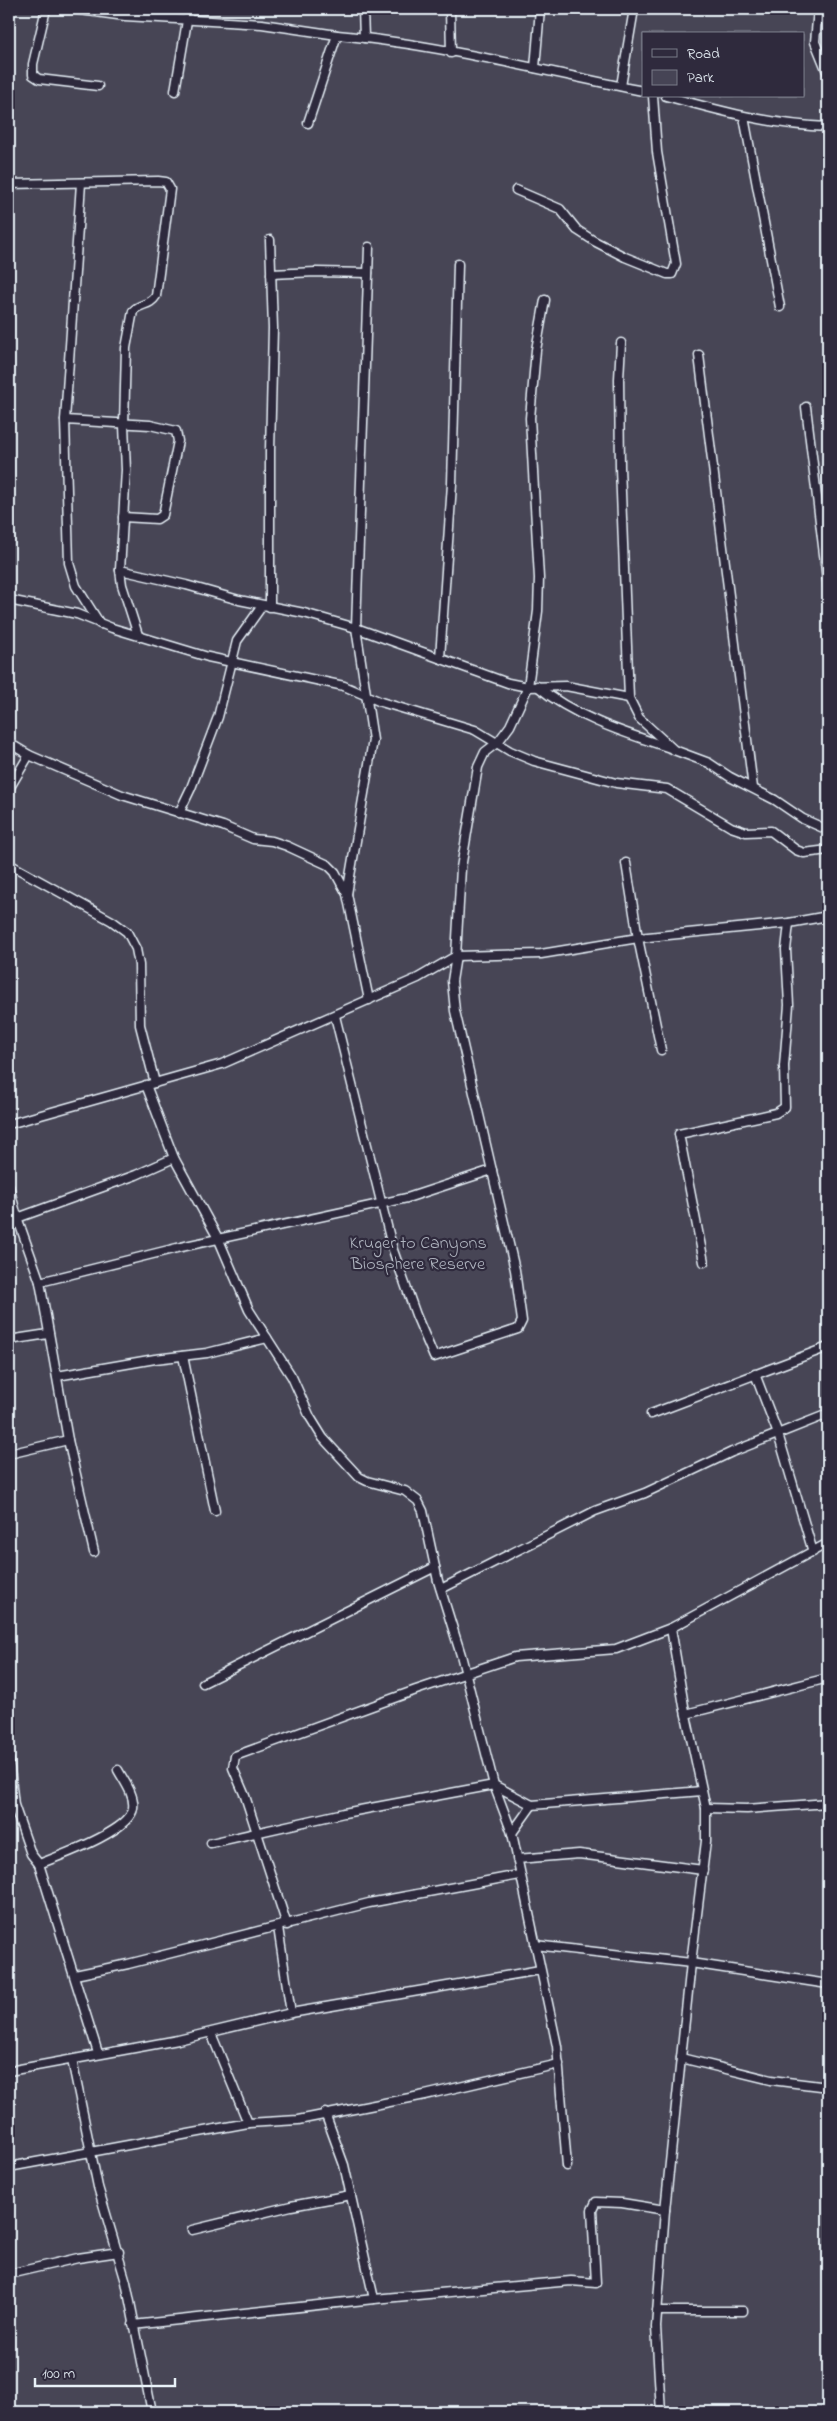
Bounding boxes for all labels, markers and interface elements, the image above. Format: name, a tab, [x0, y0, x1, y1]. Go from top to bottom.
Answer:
legend	[642, 32, 804, 98]
text: Road	[687, 43, 720, 65]
text: Park	[687, 67, 715, 89]
park label: Kruger to Canyons Biosphere Reserve	[349, 1231, 487, 1278]
scale bar	[35, 2356, 175, 2388]
text: 100 m	[42, 2363, 75, 2385]

